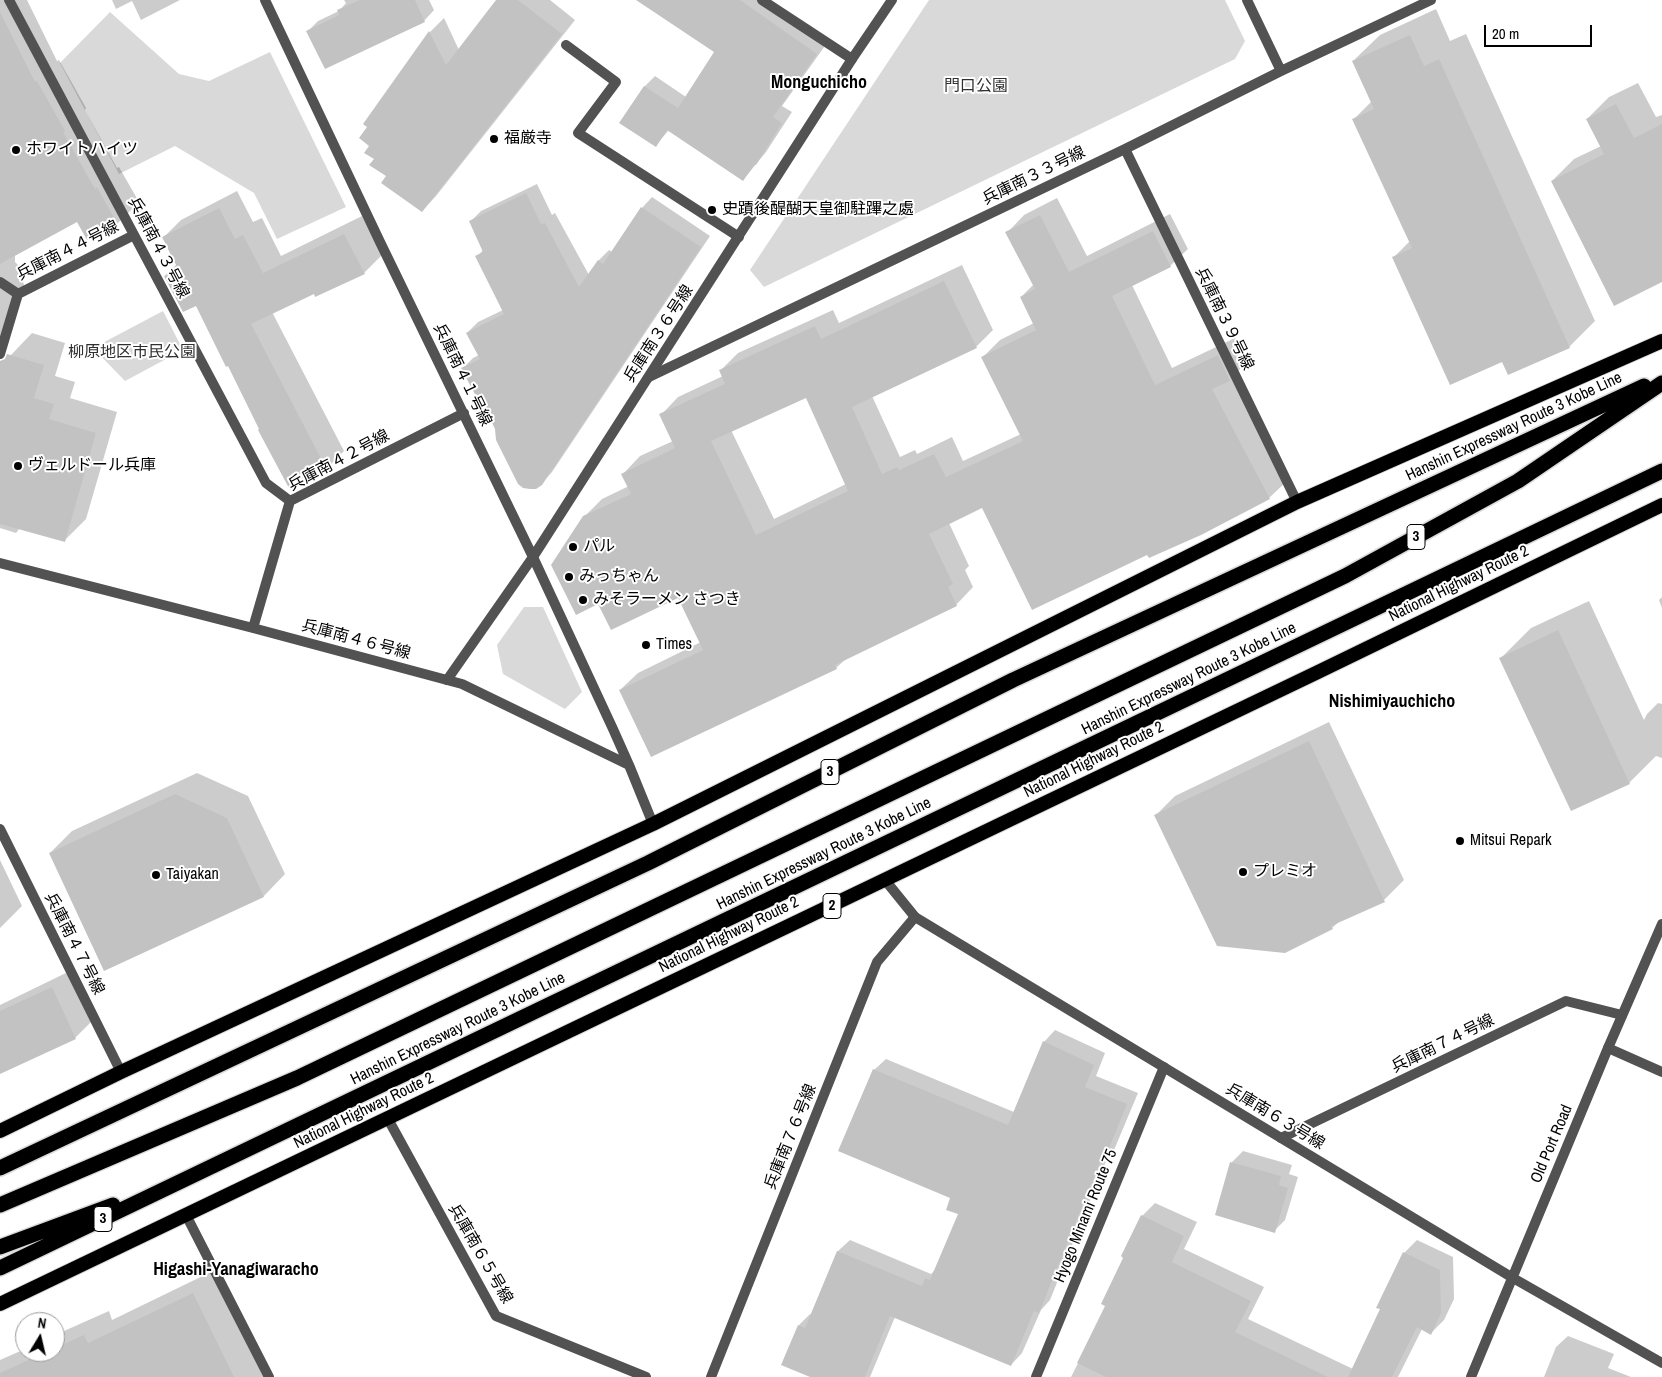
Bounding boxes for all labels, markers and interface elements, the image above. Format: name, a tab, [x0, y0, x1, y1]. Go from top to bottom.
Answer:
scale bar	[1487, 15, 1594, 47]
text: 20 m	[1492, 23, 1519, 44]
district label: Monguchicho	[771, 72, 867, 94]
park label: 門口公園	[944, 77, 1008, 97]
place label: 福厳寺	[504, 129, 552, 149]
marker: 福厳寺	[488, 133, 500, 145]
place label: ホワイトハイツ	[26, 140, 138, 160]
street label: 兵庫南３３号線	[979, 143, 1089, 209]
marker: ホワイトハイツ	[10, 144, 22, 156]
street label: 兵庫南４３号線	[123, 194, 193, 302]
place label: 史蹟後醍醐天皇御駐蹕之處	[722, 200, 914, 220]
marker: 史蹟後醍醐天皇御駐蹕之處	[706, 204, 718, 216]
street label: 兵庫南４４号線	[14, 217, 122, 285]
street label: 兵庫南３９号線	[1191, 264, 1257, 374]
street label: 兵庫南３６号線	[620, 282, 698, 386]
street label: 兵庫南４１号線	[429, 320, 495, 430]
park label: 柳原地区市民公園	[68, 343, 196, 363]
street label: Hanshin Expressway Route 3 Kobe Line	[1403, 368, 1625, 486]
street label: 兵庫南４２号線	[285, 426, 393, 496]
place label: ヴェルドール兵庫	[28, 456, 156, 476]
marker: ヴェルドール兵庫	[12, 460, 24, 472]
road number: 3	[1407, 524, 1425, 550]
place label: パル	[583, 537, 615, 557]
marker: パル	[567, 541, 579, 553]
street label: National Highway Route 2	[1386, 542, 1532, 626]
place label: みっちゃん	[579, 567, 659, 587]
marker: みっちゃん	[563, 571, 575, 583]
place label: みそラーメン さつき	[593, 590, 741, 610]
marker: みそラーメン さつき	[577, 594, 589, 606]
street label: 兵庫南４６号線	[299, 616, 413, 664]
street label: Hanshin Expressway Route 3 Kobe Line	[1079, 619, 1299, 739]
place label: Times	[656, 635, 692, 655]
marker: Times	[640, 639, 652, 651]
district label: Nishimiyauchicho	[1329, 691, 1455, 713]
street label: National Highway Route 2	[1021, 718, 1167, 802]
road number: 3	[821, 760, 839, 784]
street label: Hanshin Expressway Route 3 Kobe Line	[714, 794, 934, 914]
place label: Mitsui Repark	[1470, 831, 1552, 851]
marker: Mitsui Repark	[1454, 835, 1466, 847]
place label: プレミオ	[1253, 862, 1317, 882]
place label: Taiyakan	[166, 865, 219, 885]
marker: プレミオ	[1237, 866, 1249, 878]
marker: Taiyakan	[150, 869, 162, 881]
street label: 兵庫南４７号線	[40, 890, 108, 998]
street label: National Highway Route 2	[656, 893, 802, 977]
road number: 2	[823, 894, 841, 918]
street label: Hanshin Expressway Route 3 Kobe Line	[348, 969, 568, 1089]
street label: 兵庫南７４号線	[1388, 1011, 1498, 1077]
street label: National Highway Route 2	[291, 1069, 437, 1153]
street label: 兵庫南６３号線	[1222, 1080, 1328, 1154]
street label: 兵庫南７６号線	[761, 1081, 821, 1193]
street label: Old Port Road	[1527, 1102, 1577, 1186]
street label: Hyogo Minami Route 75	[1050, 1146, 1122, 1286]
street label: 兵庫南６５号線	[444, 1201, 516, 1307]
road number: 3	[94, 1206, 112, 1232]
district label: Higashi-Yanagiwaracho	[153, 1259, 319, 1281]
north arrow	[15, 1312, 65, 1362]
text: N	[37, 1314, 48, 1333]

